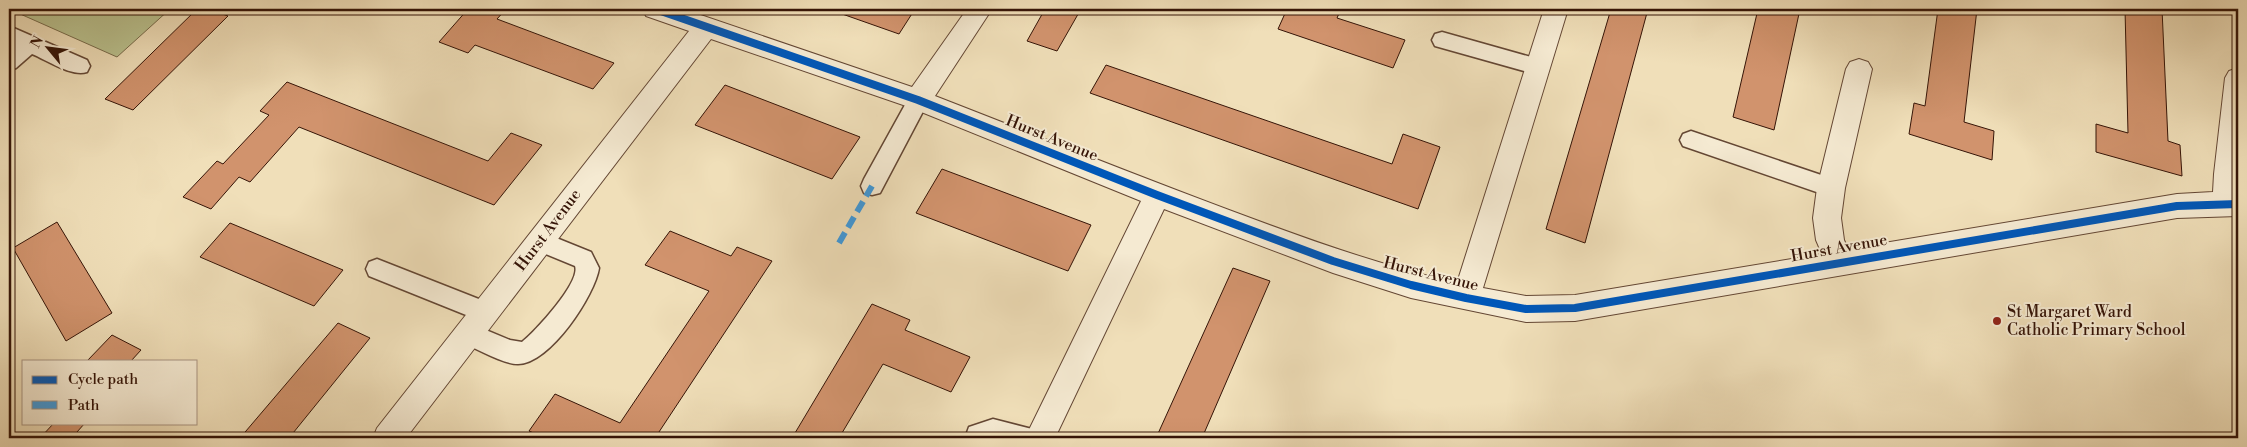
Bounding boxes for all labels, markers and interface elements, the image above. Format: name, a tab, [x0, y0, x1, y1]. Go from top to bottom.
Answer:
north arrow	[22, 22, 72, 72]
text: N	[27, 33, 48, 51]
street label: Hurst Avenue	[1003, 110, 1101, 166]
street label: Hurst Avenue	[511, 185, 585, 275]
street label: Hurst Avenue	[1789, 230, 1889, 266]
street label: Hurst Avenue	[1381, 252, 1481, 296]
place label: St Margaret Ward Catholic Primary School	[2007, 302, 2186, 340]
marker: St Margaret Ward Catholic Primary School	[1991, 315, 2003, 327]
legend	[22, 360, 198, 424]
text: Cycle path	[68, 370, 138, 389]
text: Path	[68, 396, 100, 415]

